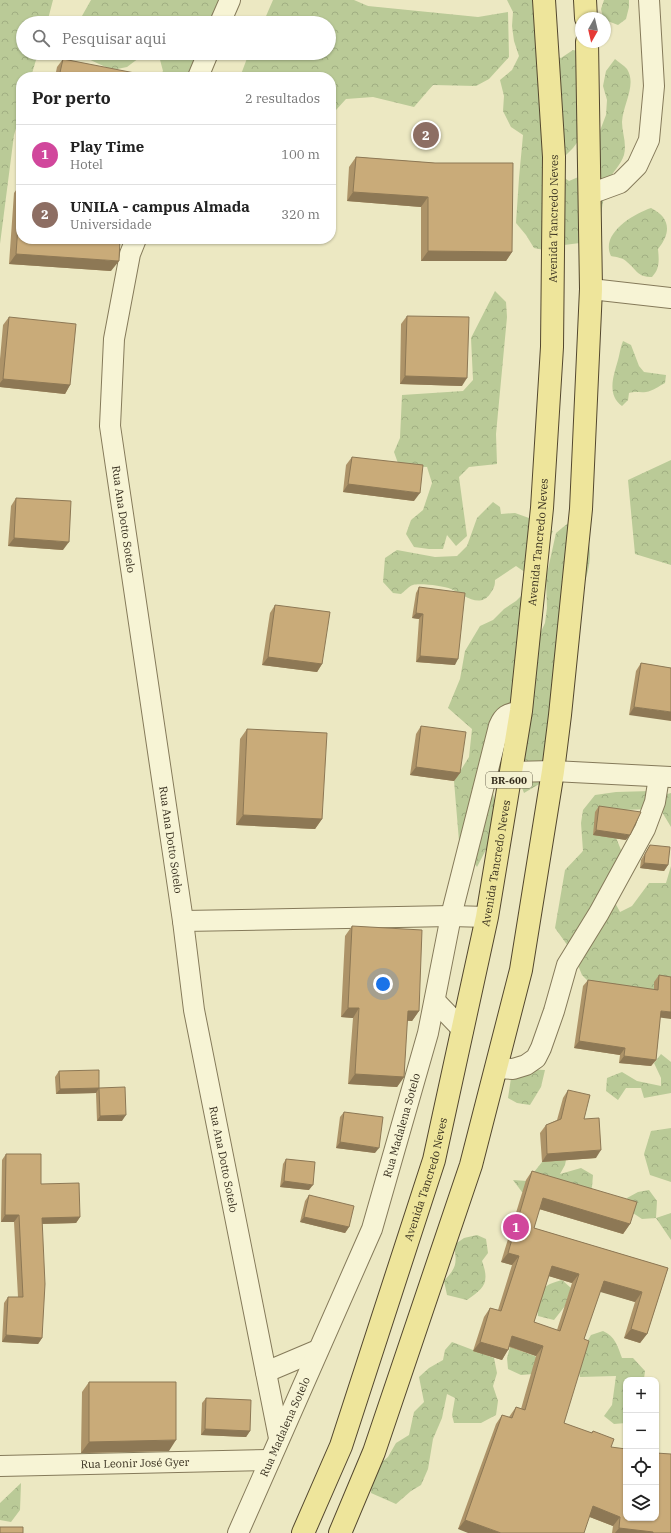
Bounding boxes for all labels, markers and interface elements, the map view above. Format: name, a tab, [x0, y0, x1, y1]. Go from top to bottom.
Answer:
north arrow	[575, 12, 611, 48]
search box	[16, 16, 336, 60]
icon: search	[30, 27, 52, 49]
text: Pesquisar aqui	[62, 29, 166, 48]
text: Por perto	[32, 87, 111, 109]
text: 2 resultados	[245, 90, 320, 107]
pin: 2	[413, 120, 439, 150]
text: Play Time	[70, 137, 144, 156]
text: 1	[41, 146, 49, 163]
text: 100 m	[281, 146, 320, 163]
street label: Avenida Tancredo Neves	[546, 154, 561, 283]
text: Hotel	[70, 156, 103, 173]
text: UNILA - campus Almada	[70, 197, 250, 216]
text: 2	[41, 206, 49, 223]
text: 320 m	[281, 206, 320, 223]
text: Universidade	[70, 216, 152, 233]
street label: Rua Ana Dotto Sotelo	[109, 465, 139, 574]
street label: Avenida Tancredo Neves	[525, 478, 551, 606]
road number: BR-600	[486, 772, 532, 788]
street label: Rua Ana Dotto Sotelo	[156, 785, 186, 894]
street label: Avenida Tancredo Neves	[478, 799, 513, 928]
your location	[373, 974, 393, 994]
street label: Rua Madalena Sotelo	[380, 1072, 423, 1179]
street label: Rua Ana Dotto Sotelo	[206, 1105, 241, 1214]
street label: Avenida Tancredo Neves	[401, 1116, 450, 1243]
pin: 1	[503, 1212, 529, 1242]
street label: Rua Madalena Sotelo	[257, 1375, 313, 1479]
map controls	[623, 1377, 659, 1521]
button: +	[623, 1377, 659, 1413]
button: −	[623, 1413, 659, 1449]
button: locate	[623, 1449, 659, 1485]
street label: Rua Leonir José Gyer	[80, 1455, 190, 1471]
button: layers	[623, 1485, 659, 1521]

